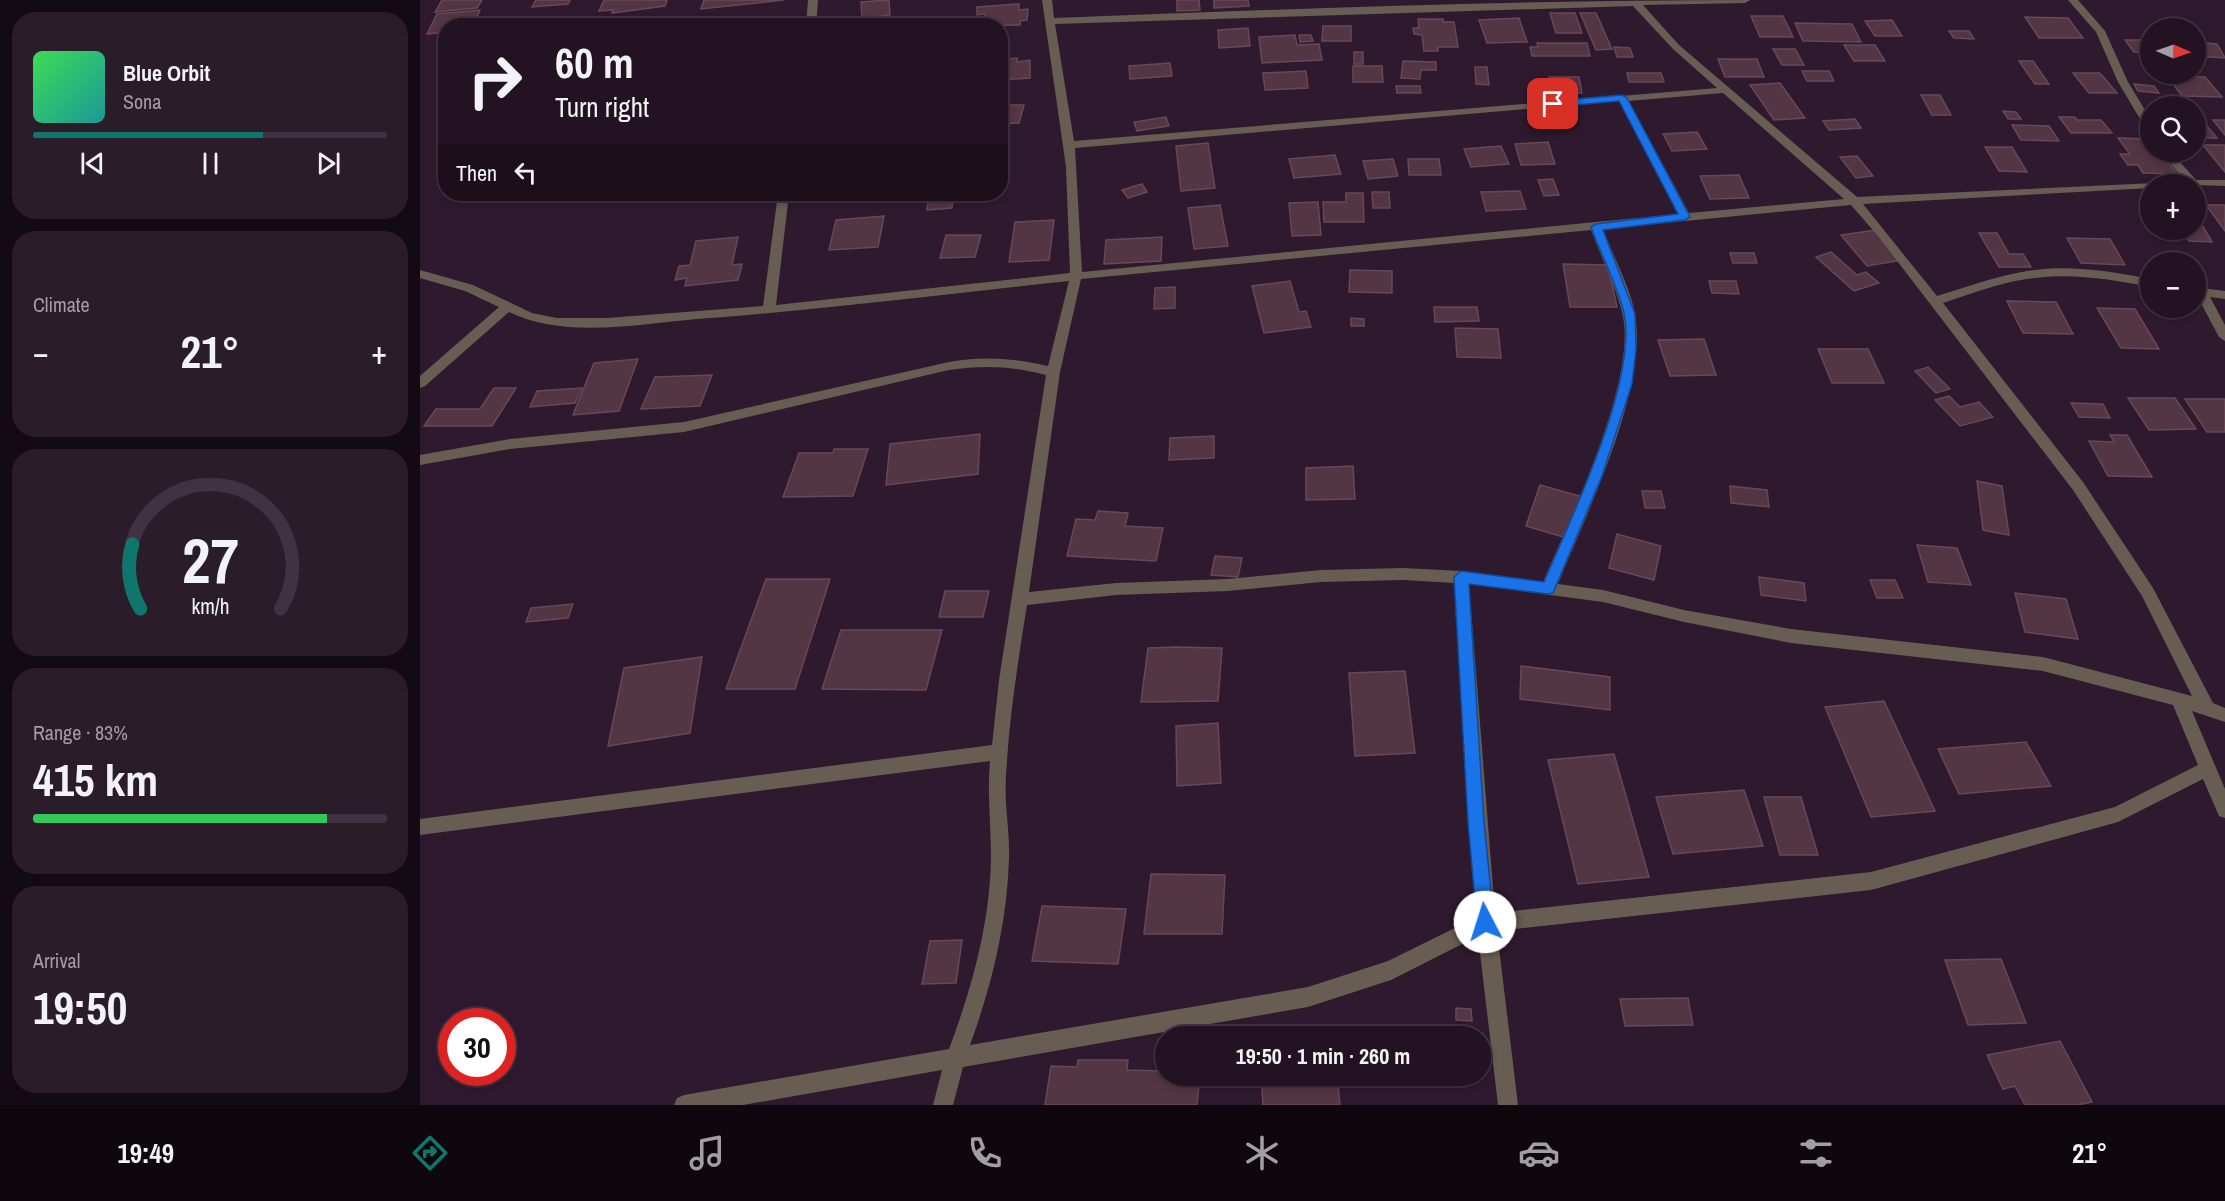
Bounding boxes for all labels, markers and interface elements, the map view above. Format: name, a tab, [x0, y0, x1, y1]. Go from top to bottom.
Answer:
north arrow	[2140, 18, 2206, 84]
map controls	[2140, 18, 2206, 318]
text: 60 m	[555, 35, 634, 91]
icon: right	[456, 42, 534, 120]
text: Blue Orbit	[123, 58, 210, 88]
pin	[1527, 78, 1578, 129]
icon: arrive	[1536, 87, 1569, 120]
text: Sona	[123, 88, 161, 115]
text: Turn right	[555, 89, 649, 125]
button: search	[2140, 96, 2206, 162]
icon: previous	[76, 147, 109, 180]
icon: pause	[194, 147, 227, 180]
icon: next	[312, 147, 345, 180]
icon: left	[509, 156, 542, 189]
text: Then	[456, 158, 497, 188]
button: +	[2140, 174, 2206, 240]
button: −	[2140, 252, 2206, 318]
text: Climate	[33, 291, 90, 318]
text: 21°	[180, 321, 240, 382]
text: −	[33, 330, 49, 374]
text: +	[371, 330, 387, 374]
text: 27	[182, 519, 238, 603]
text: km/h	[191, 593, 229, 622]
text: Range · 83%	[33, 719, 128, 746]
text: 415 km	[33, 749, 158, 810]
position arrow	[1453, 890, 1517, 954]
text: Arrival	[33, 947, 80, 974]
text: 19:50	[33, 977, 127, 1038]
speed limit sign: 30	[438, 1008, 516, 1086]
text: 19:50 · 1 min · 260 m	[1236, 1041, 1410, 1071]
icon: directions	[409, 1132, 451, 1174]
icon: music	[686, 1132, 728, 1174]
icon: phone	[964, 1132, 1006, 1174]
icon: climate	[1241, 1132, 1283, 1174]
icon: car	[1518, 1132, 1560, 1174]
icon: filters	[1795, 1132, 1837, 1174]
text: 19:49	[118, 1135, 174, 1171]
text: 21°	[2072, 1135, 2107, 1171]

